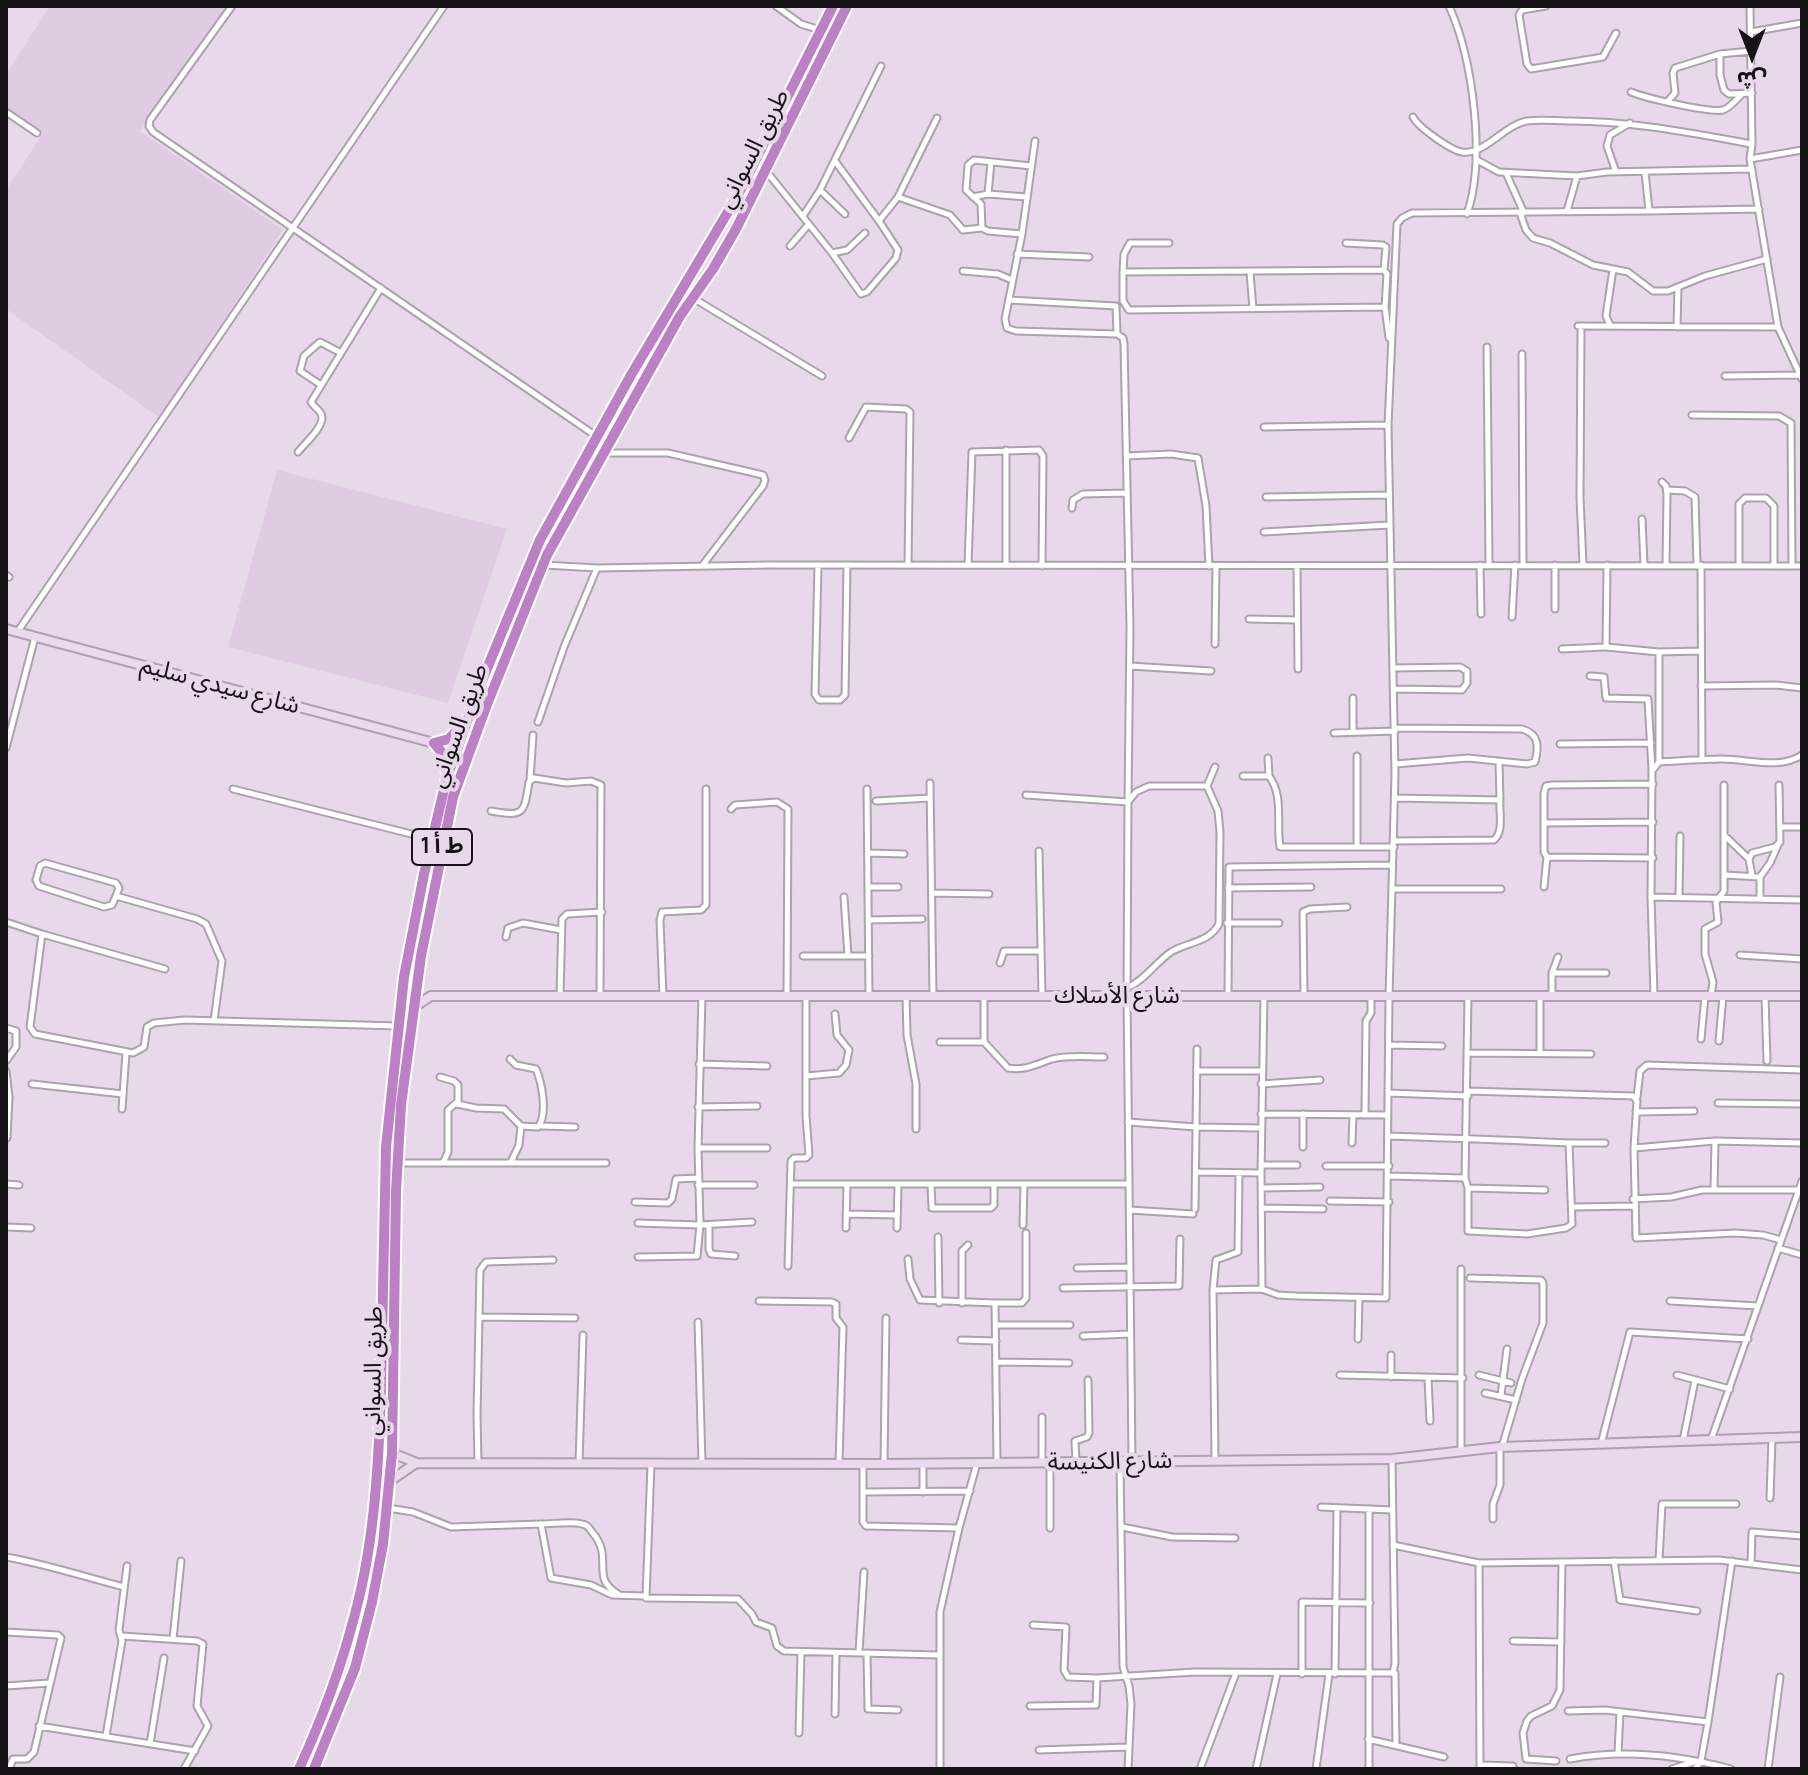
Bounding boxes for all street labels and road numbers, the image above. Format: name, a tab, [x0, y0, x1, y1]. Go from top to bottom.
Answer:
street label: طريق السواني	[712, 85, 796, 213]
street label: شارع سيدي سليم	[137, 651, 303, 721]
street label: طريق السواني	[423, 660, 495, 792]
road number: ط أ 1	[412, 829, 472, 865]
street label: شارع الأسلاك	[1054, 982, 1180, 1010]
street label: طريق السواني	[358, 1306, 390, 1436]
street label: شارع الكنيسة	[1047, 1447, 1173, 1477]

